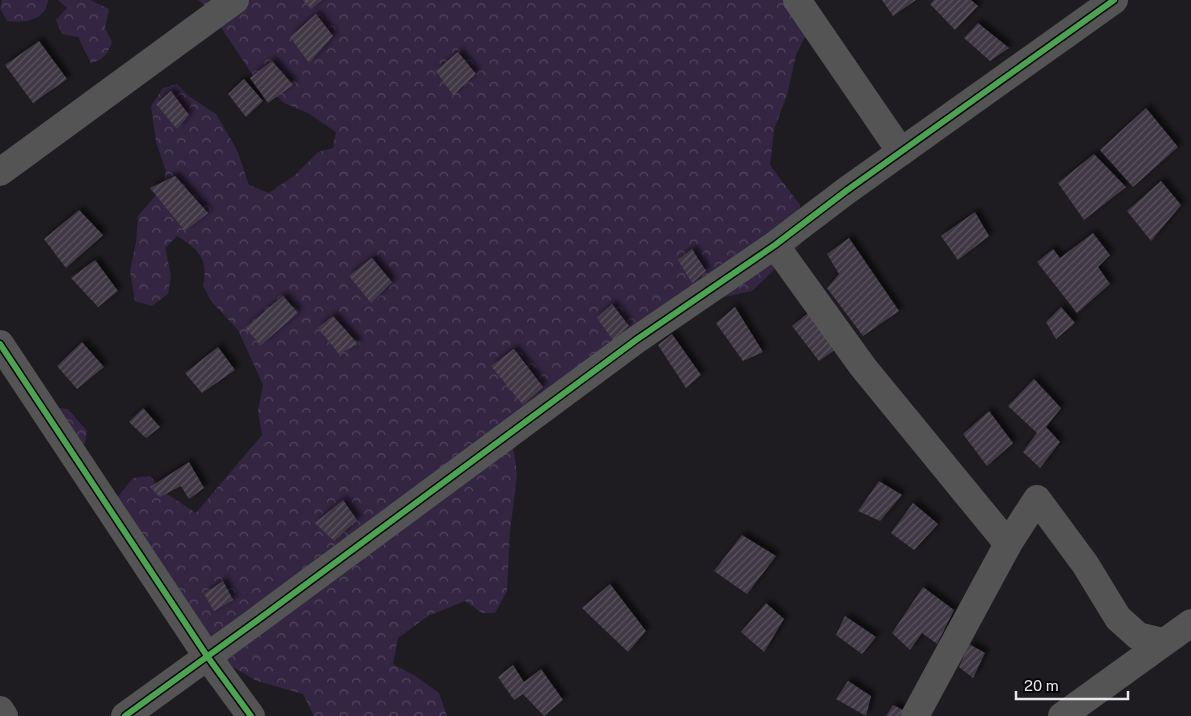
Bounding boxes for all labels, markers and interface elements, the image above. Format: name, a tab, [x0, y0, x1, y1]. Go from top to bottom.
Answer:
scale bar	[1016, 668, 1128, 700]
text: 20 m	[1024, 677, 1059, 694]

